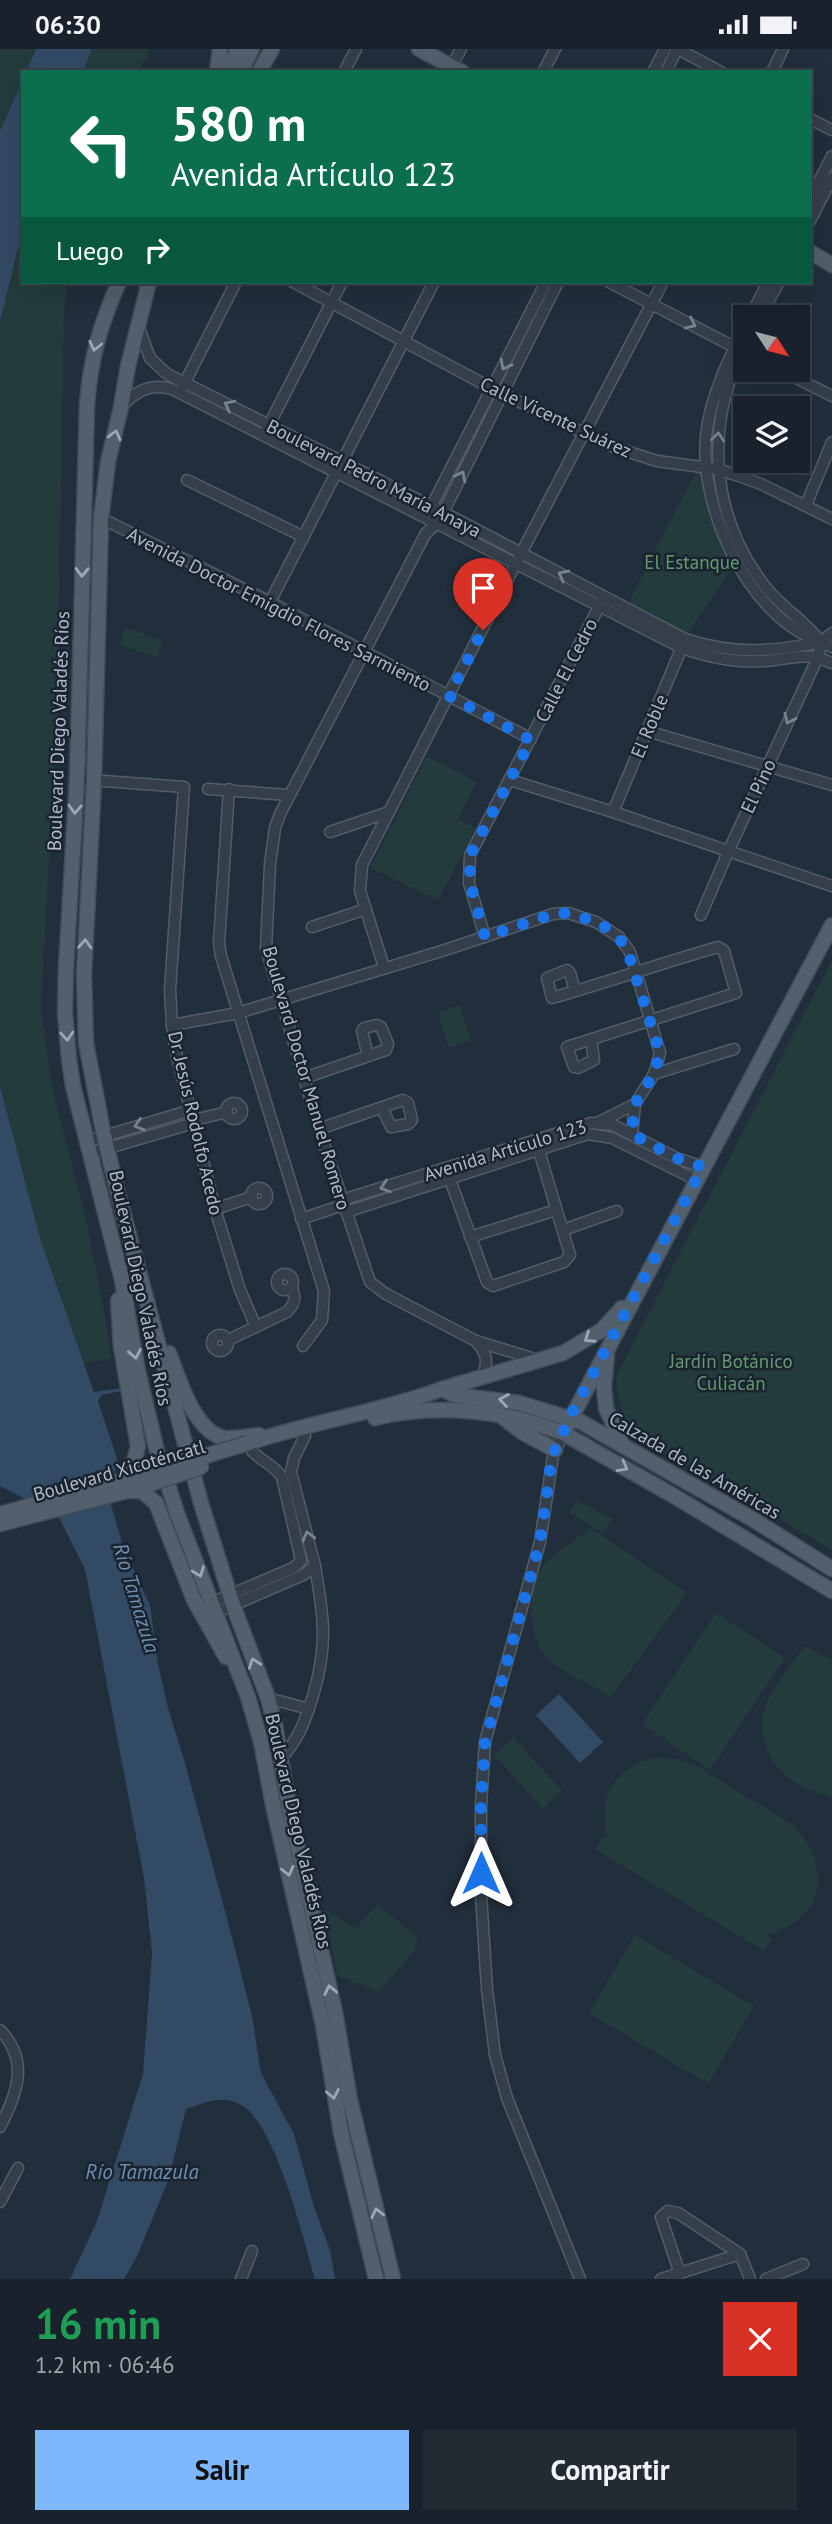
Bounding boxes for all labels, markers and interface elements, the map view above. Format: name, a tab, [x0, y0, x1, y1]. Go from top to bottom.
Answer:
text: 06:30	[35, 8, 101, 41]
text: 580 m	[171, 91, 306, 155]
icon: left	[56, 98, 147, 189]
text: Avenida Artículo 123	[171, 153, 456, 195]
icon: right	[138, 231, 176, 269]
text: Luego	[56, 234, 124, 267]
north arrow	[733, 305, 810, 381]
map controls	[733, 305, 810, 473]
one-way arrow	[684, 316, 696, 330]
one-way arrow	[89, 340, 103, 352]
one-way arrow	[499, 358, 513, 370]
street label: Calle Vicente Suárez	[476, 371, 636, 463]
button: layers	[733, 396, 810, 473]
one-way arrow	[224, 399, 236, 413]
street label: Boulevard Pedro María Anaya	[263, 413, 485, 543]
one-way arrow	[107, 429, 121, 441]
one-way arrow	[710, 432, 725, 443]
one-way arrow	[453, 471, 467, 483]
street label: Avenida Doctor Emigdio Flores Sarmiento	[123, 522, 435, 696]
park label: El Estanque	[644, 550, 740, 574]
pin	[453, 558, 513, 630]
one-way arrow	[74, 568, 90, 578]
icon: arrive	[464, 569, 502, 607]
one-way arrow	[557, 569, 570, 583]
street label: Boulevard Diego Valadés Ríos	[42, 611, 74, 851]
street label: Calle El Cedro	[530, 614, 602, 726]
street label: El Roble	[625, 691, 673, 761]
one-way arrow	[783, 712, 797, 724]
street label: El Pino	[735, 755, 781, 817]
one-way arrow	[68, 804, 83, 815]
one-way arrow	[77, 939, 92, 950]
street label: Boulevard Doctor Manuel Romero	[258, 943, 356, 1213]
street label: Dr. Jesús Rodolfo Acedo	[163, 1029, 229, 1217]
one-way arrow	[59, 1031, 74, 1042]
street label: Avenida Artículo 123	[421, 1114, 589, 1186]
one-way arrow	[134, 1117, 146, 1132]
street label: Boulevard Diego Valadés Ríos	[104, 1168, 178, 1408]
one-way arrow	[379, 1178, 391, 1193]
one-way arrow	[583, 1330, 596, 1343]
one-way arrow	[127, 1348, 142, 1360]
park label: Jardín Botánico Culiacán	[668, 1349, 793, 1395]
one-way arrow	[499, 1393, 510, 1408]
street label: Calzada de las Américas	[605, 1406, 785, 1524]
street label: Boulevard Xicoténcatl	[30, 1434, 208, 1506]
one-way arrow	[615, 1459, 628, 1472]
one-way arrow	[302, 1530, 316, 1542]
water label: Río Tamazula	[107, 1540, 166, 1657]
one-way arrow	[191, 1565, 205, 1577]
one-way arrow	[248, 1657, 262, 1670]
street label: Boulevard Diego Valadés Ríos	[260, 1711, 338, 1951]
position arrow	[444, 1836, 518, 1910]
one-way arrow	[280, 1865, 295, 1877]
one-way arrow	[324, 1984, 339, 1996]
one-way arrow	[325, 2088, 340, 2100]
water label: Río Tamazula	[85, 2158, 199, 2185]
one-way arrow	[371, 2207, 385, 2219]
text: 16 min	[35, 2296, 161, 2351]
button: close	[723, 2302, 797, 2376]
text: 1.2 km · 06:46	[35, 2350, 174, 2379]
button: Salir	[35, 2430, 409, 2510]
button: Compartir	[423, 2430, 797, 2510]

